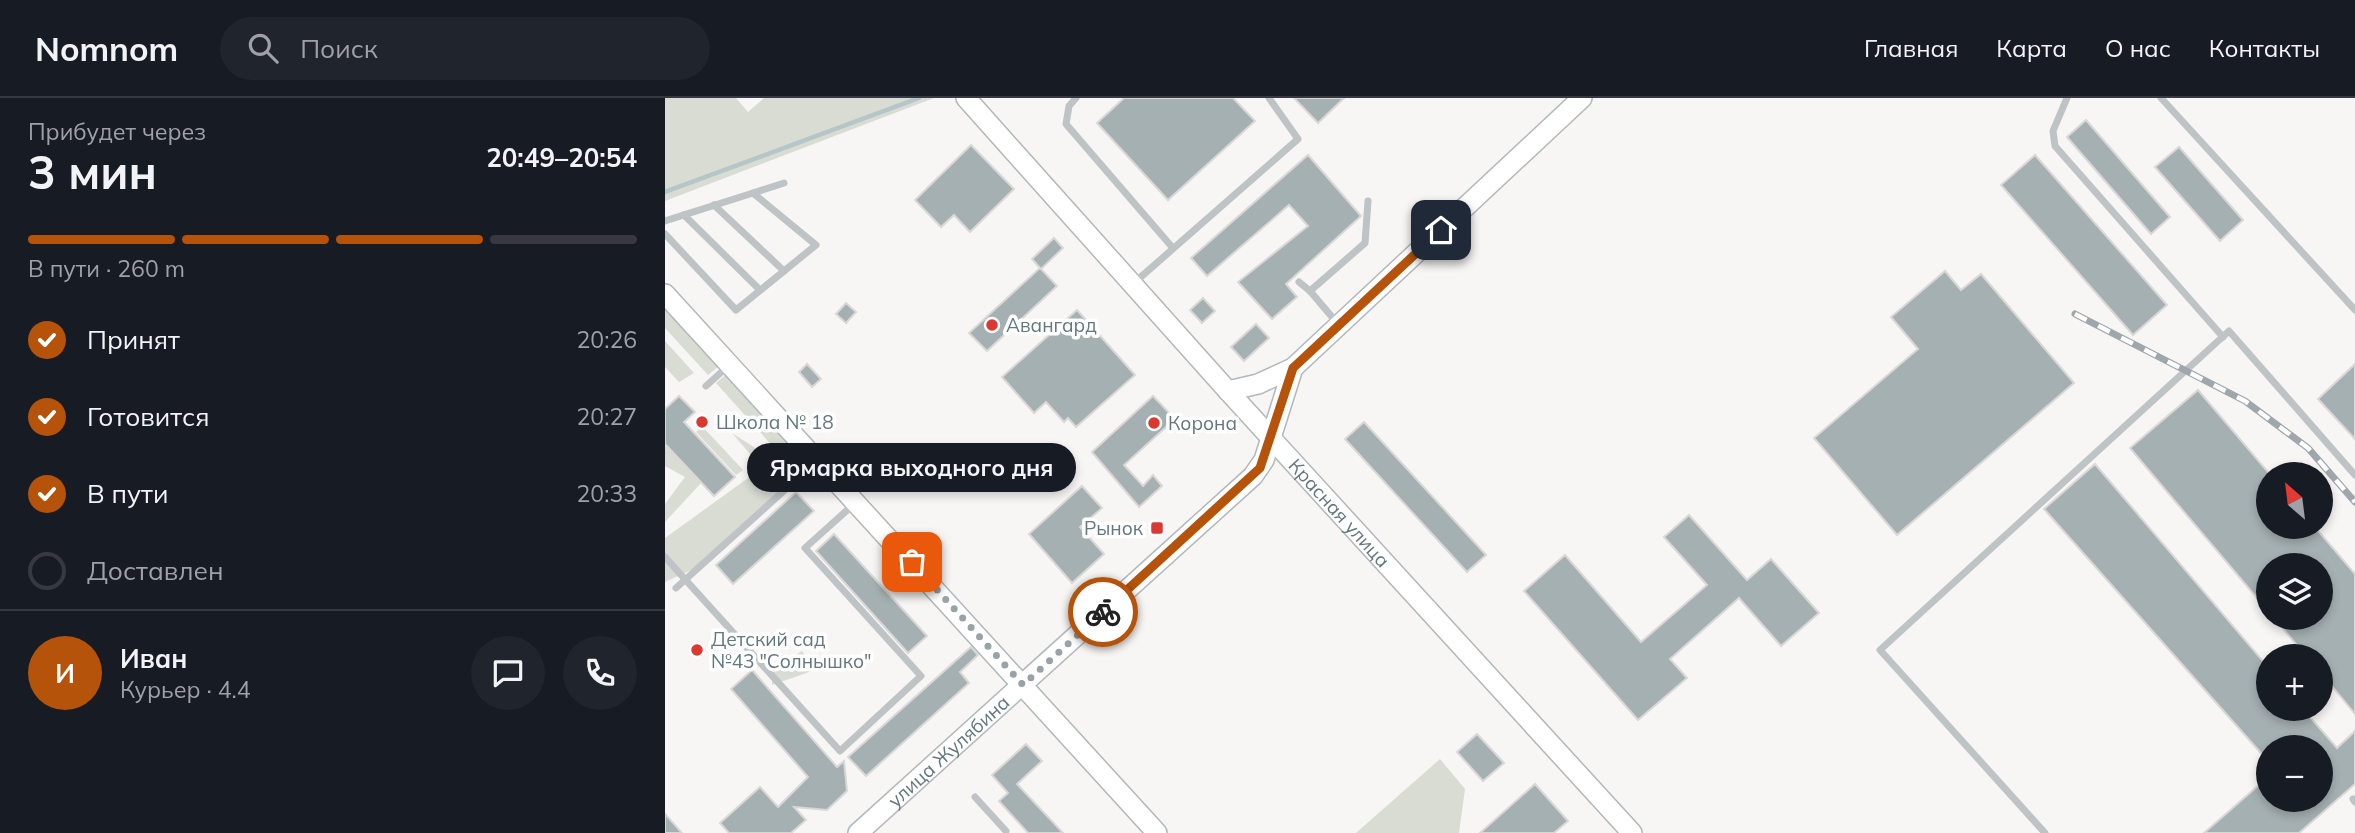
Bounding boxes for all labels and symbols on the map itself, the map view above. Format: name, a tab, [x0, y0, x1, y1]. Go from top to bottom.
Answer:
pin	[1411, 200, 1471, 260]
place label: Авангард	[1006, 313, 1097, 337]
marker: Авангард	[984, 317, 1000, 333]
place label: Школа № 18	[716, 410, 834, 434]
place label: Корона	[1168, 411, 1237, 435]
marker: Школа № 18	[694, 414, 710, 430]
marker: Корона	[1146, 415, 1162, 431]
callout: Ярмарка выходного дня	[747, 443, 1077, 492]
street label: Красная улица	[1284, 453, 1395, 572]
north arrow	[2256, 462, 2333, 539]
place label: Рынок	[1084, 516, 1144, 540]
marker: Рынок	[1149, 520, 1165, 536]
pin	[882, 532, 942, 592]
courier	[1068, 577, 1138, 647]
place label: Детский сад №43 "Солнышко"	[711, 627, 871, 673]
marker: Детский сад №43 "Солнышко"	[689, 642, 705, 658]
street label: улица Жулябина	[883, 690, 1014, 812]

